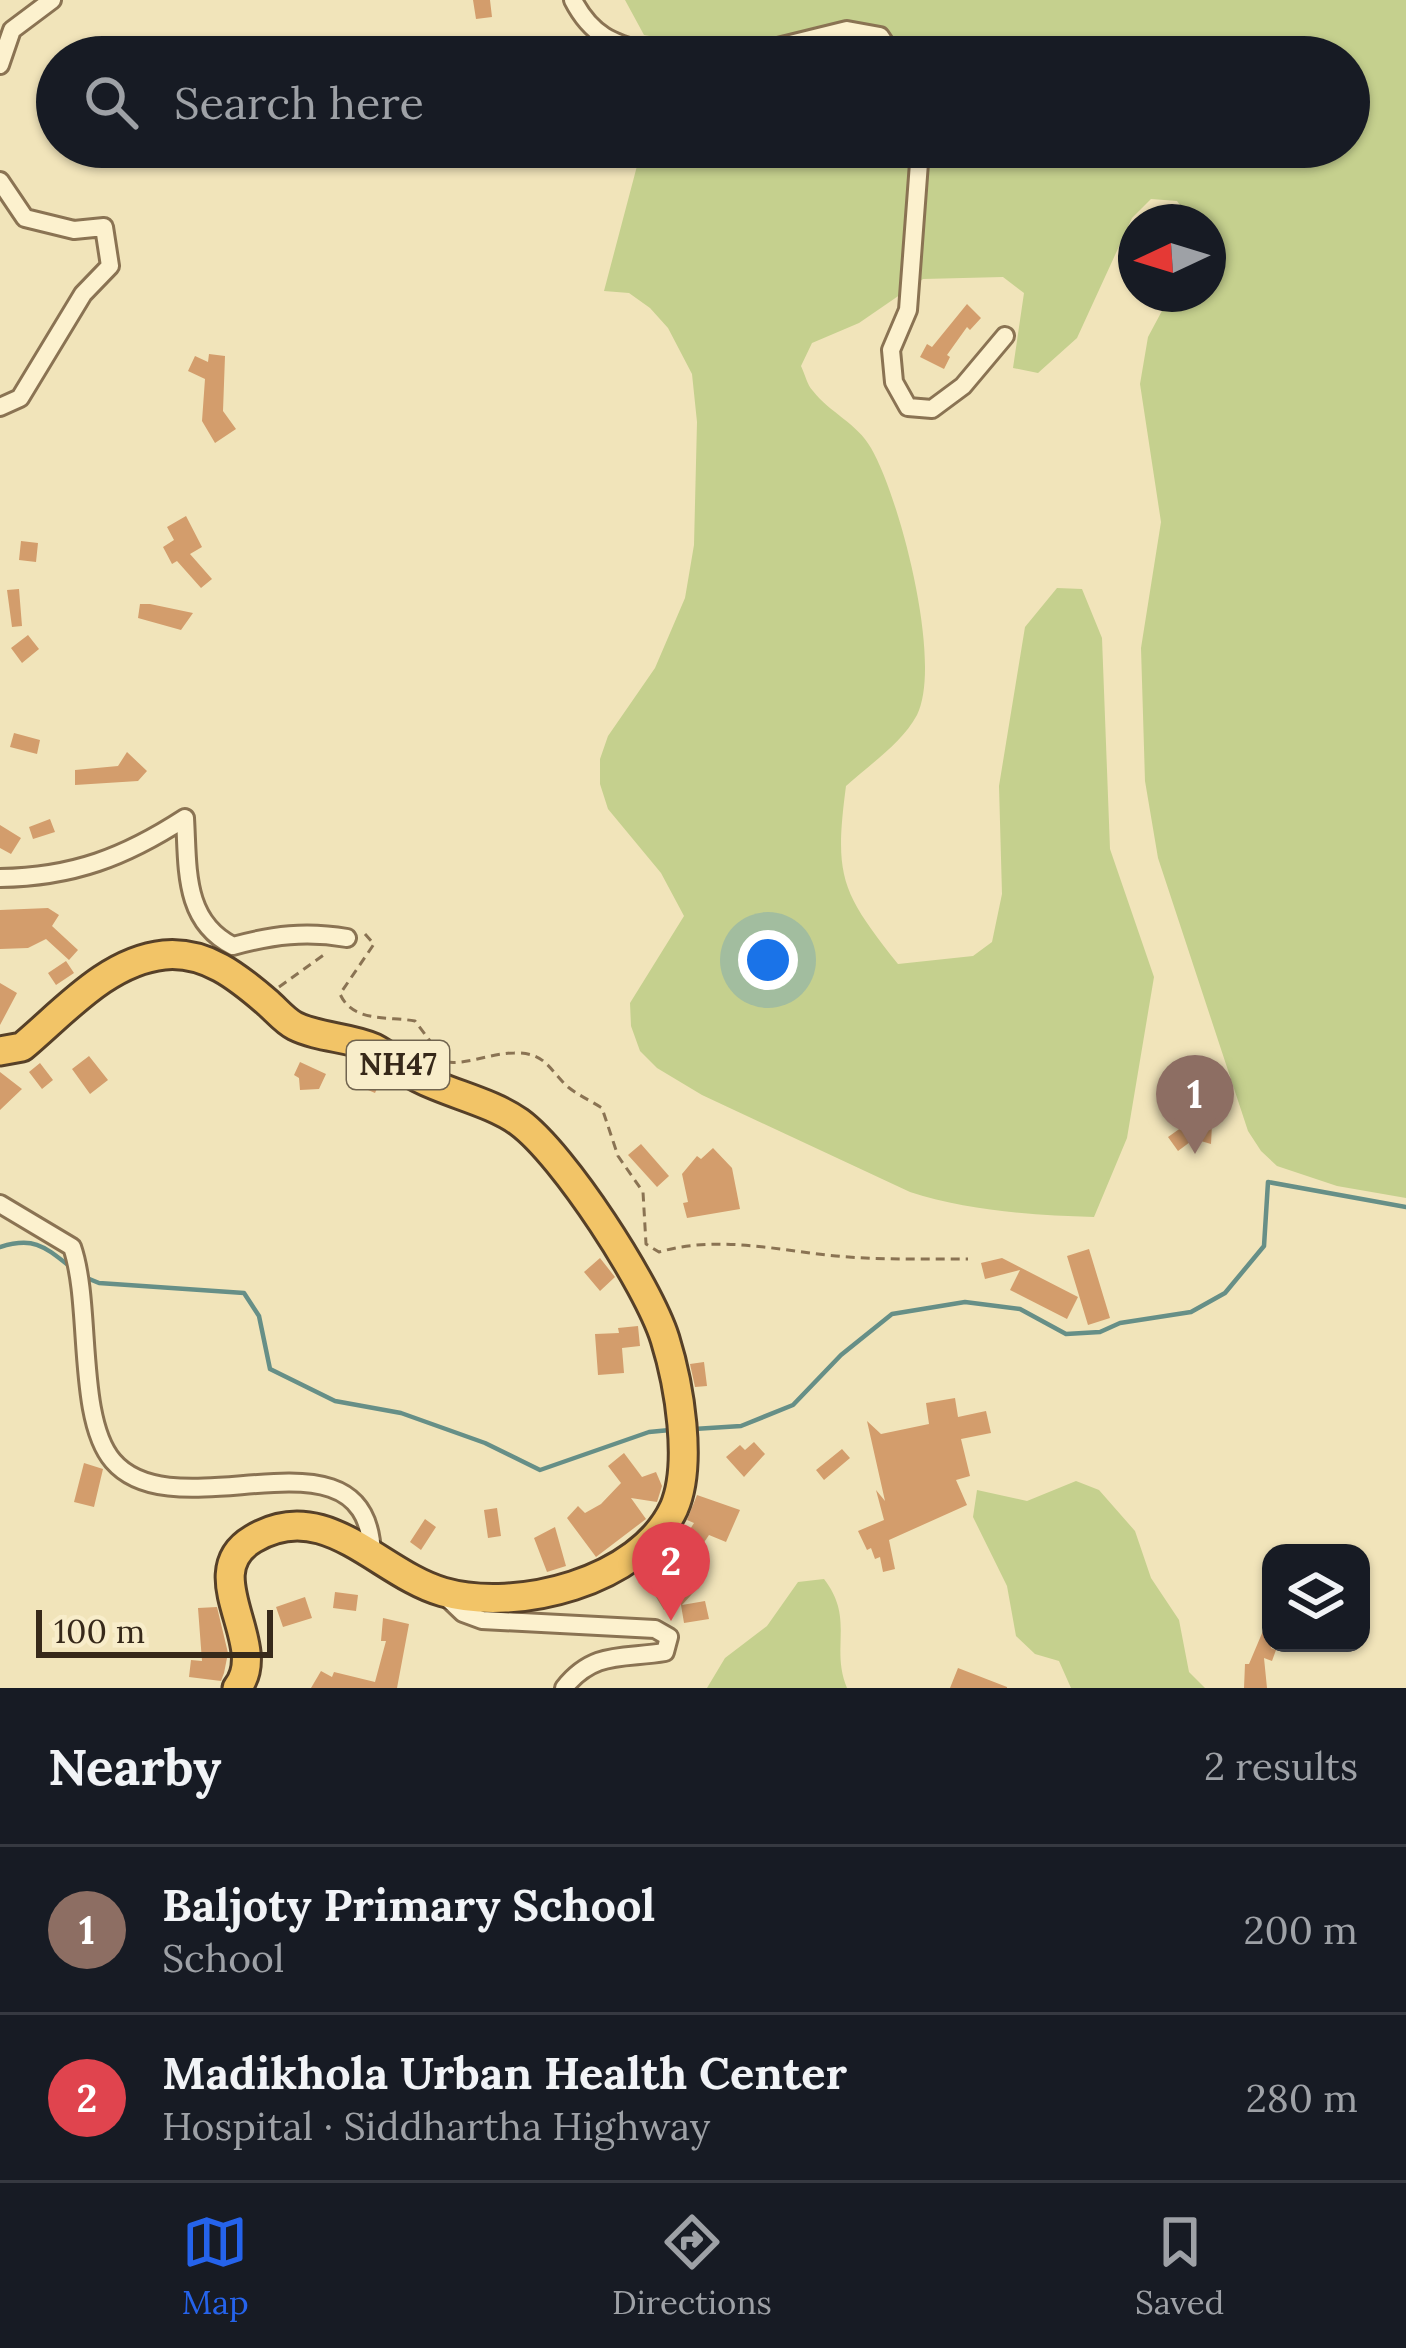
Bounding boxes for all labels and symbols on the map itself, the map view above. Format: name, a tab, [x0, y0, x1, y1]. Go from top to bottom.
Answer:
north arrow	[1118, 204, 1226, 312]
your location	[738, 930, 798, 990]
road number: NH47	[347, 1041, 449, 1089]
pin: 1	[1156, 1055, 1234, 1154]
pin: 2	[632, 1522, 710, 1621]
scale bar	[36, 1604, 273, 1657]

